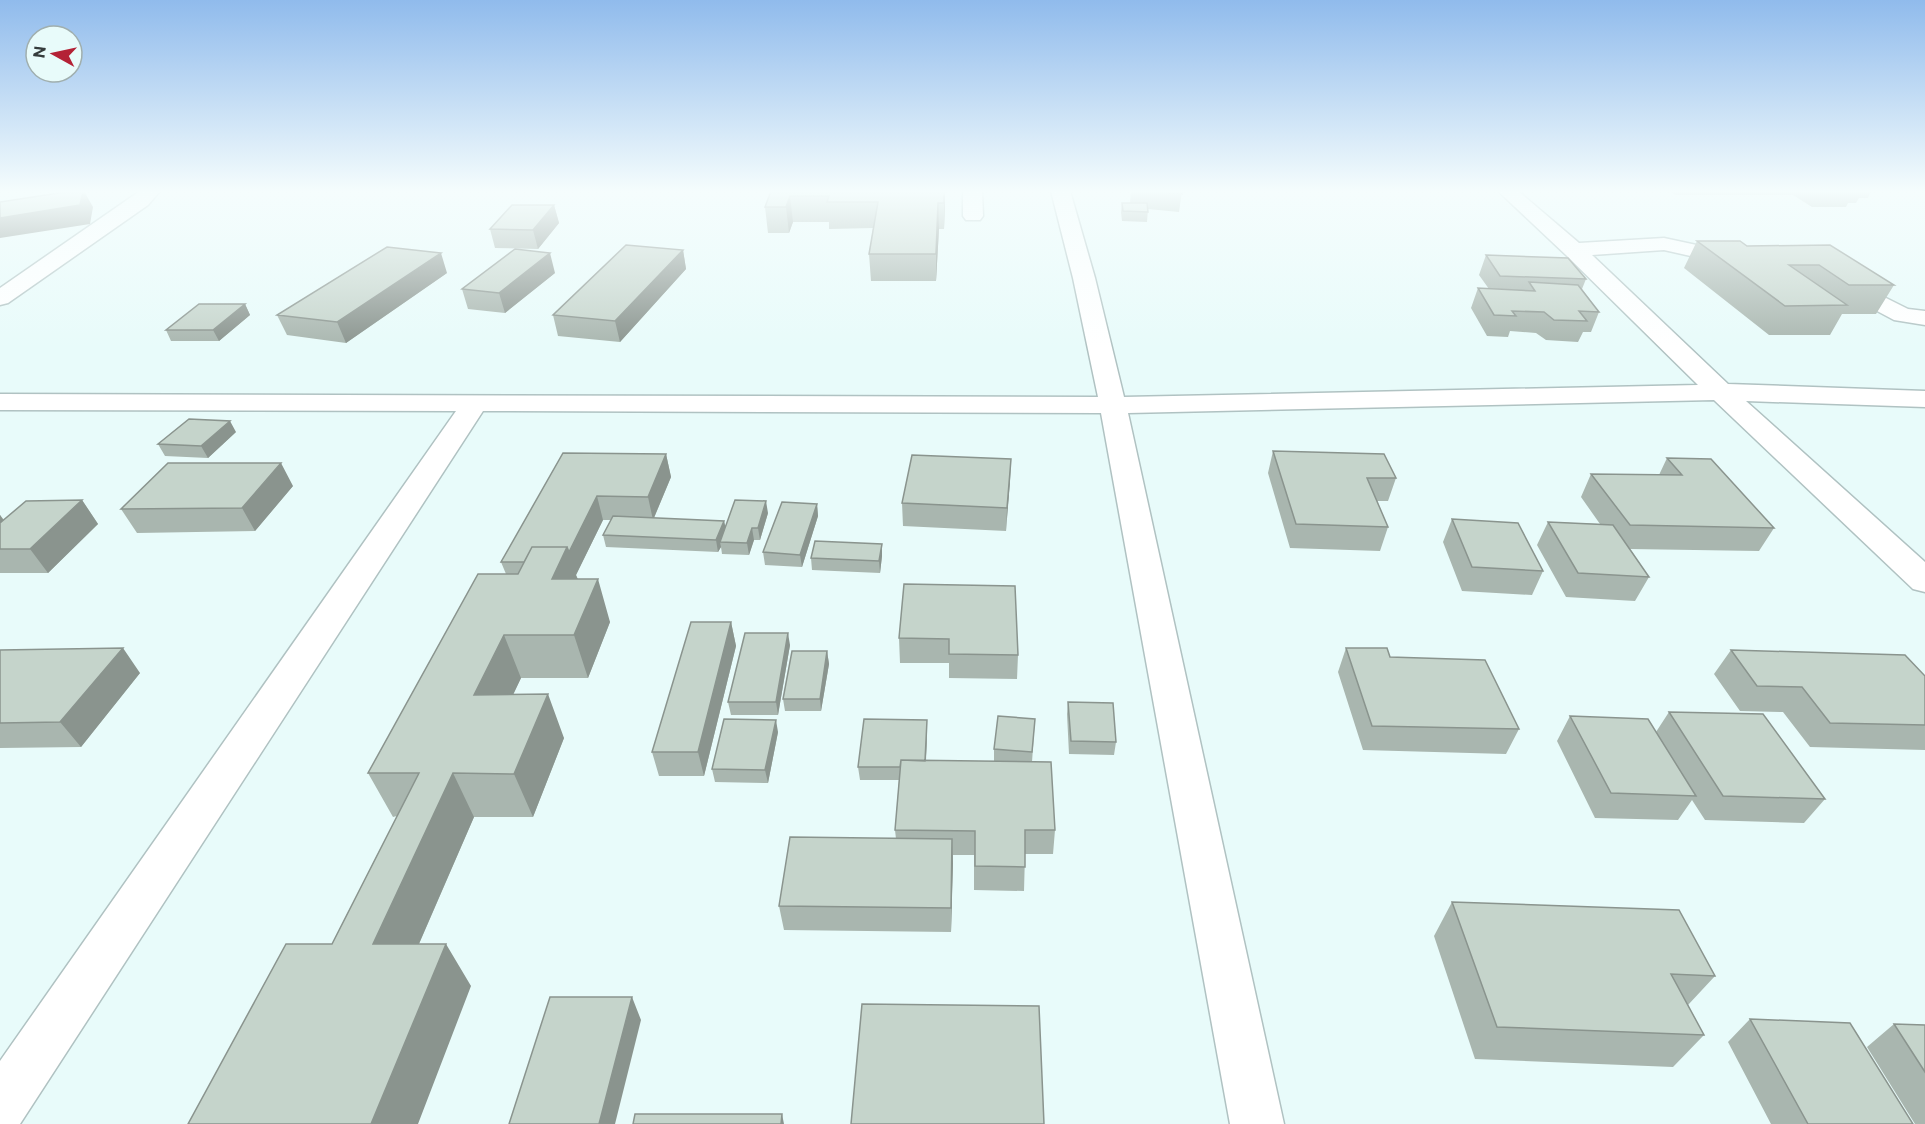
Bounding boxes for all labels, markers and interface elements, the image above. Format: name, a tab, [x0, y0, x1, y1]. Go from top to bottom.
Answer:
north arrow	[24, 24, 84, 84]
text: N	[28, 45, 49, 59]

